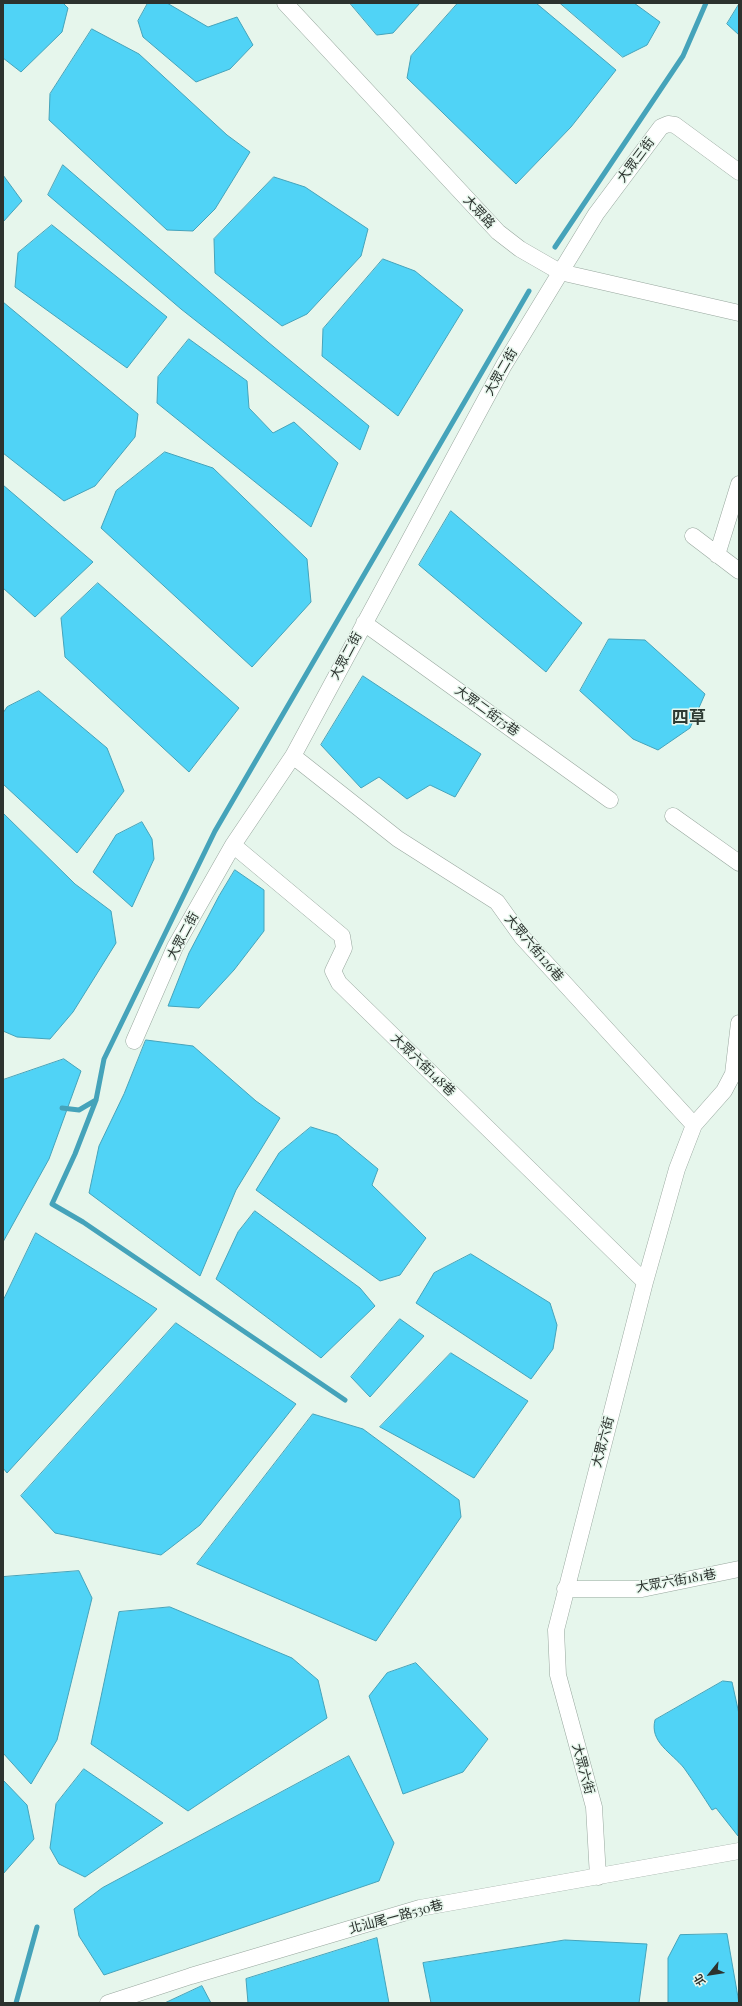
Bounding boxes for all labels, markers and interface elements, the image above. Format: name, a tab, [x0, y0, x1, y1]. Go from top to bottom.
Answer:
street label: 大眾三街	[614, 135, 658, 185]
street label: 大眾路	[460, 192, 498, 232]
street label: 大眾二街	[481, 346, 521, 398]
street label: 大眾二街	[327, 629, 365, 683]
street label: 大眾二街75巷	[452, 682, 522, 740]
district label: 四草	[672, 708, 706, 728]
street label: 大眾二街	[164, 909, 202, 963]
street label: 大眾六街126巷	[501, 911, 567, 985]
street label: 大眾六街148巷	[388, 1031, 458, 1099]
street label: 大眾六街	[589, 1415, 617, 1469]
street label: 大眾六街181巷	[635, 1566, 717, 1596]
street label: 大眾六街	[569, 1742, 597, 1796]
street label: 北汕尾一路530巷	[347, 1897, 445, 1937]
north arrow	[690, 1954, 730, 1994]
text: 北	[690, 1972, 708, 1989]

